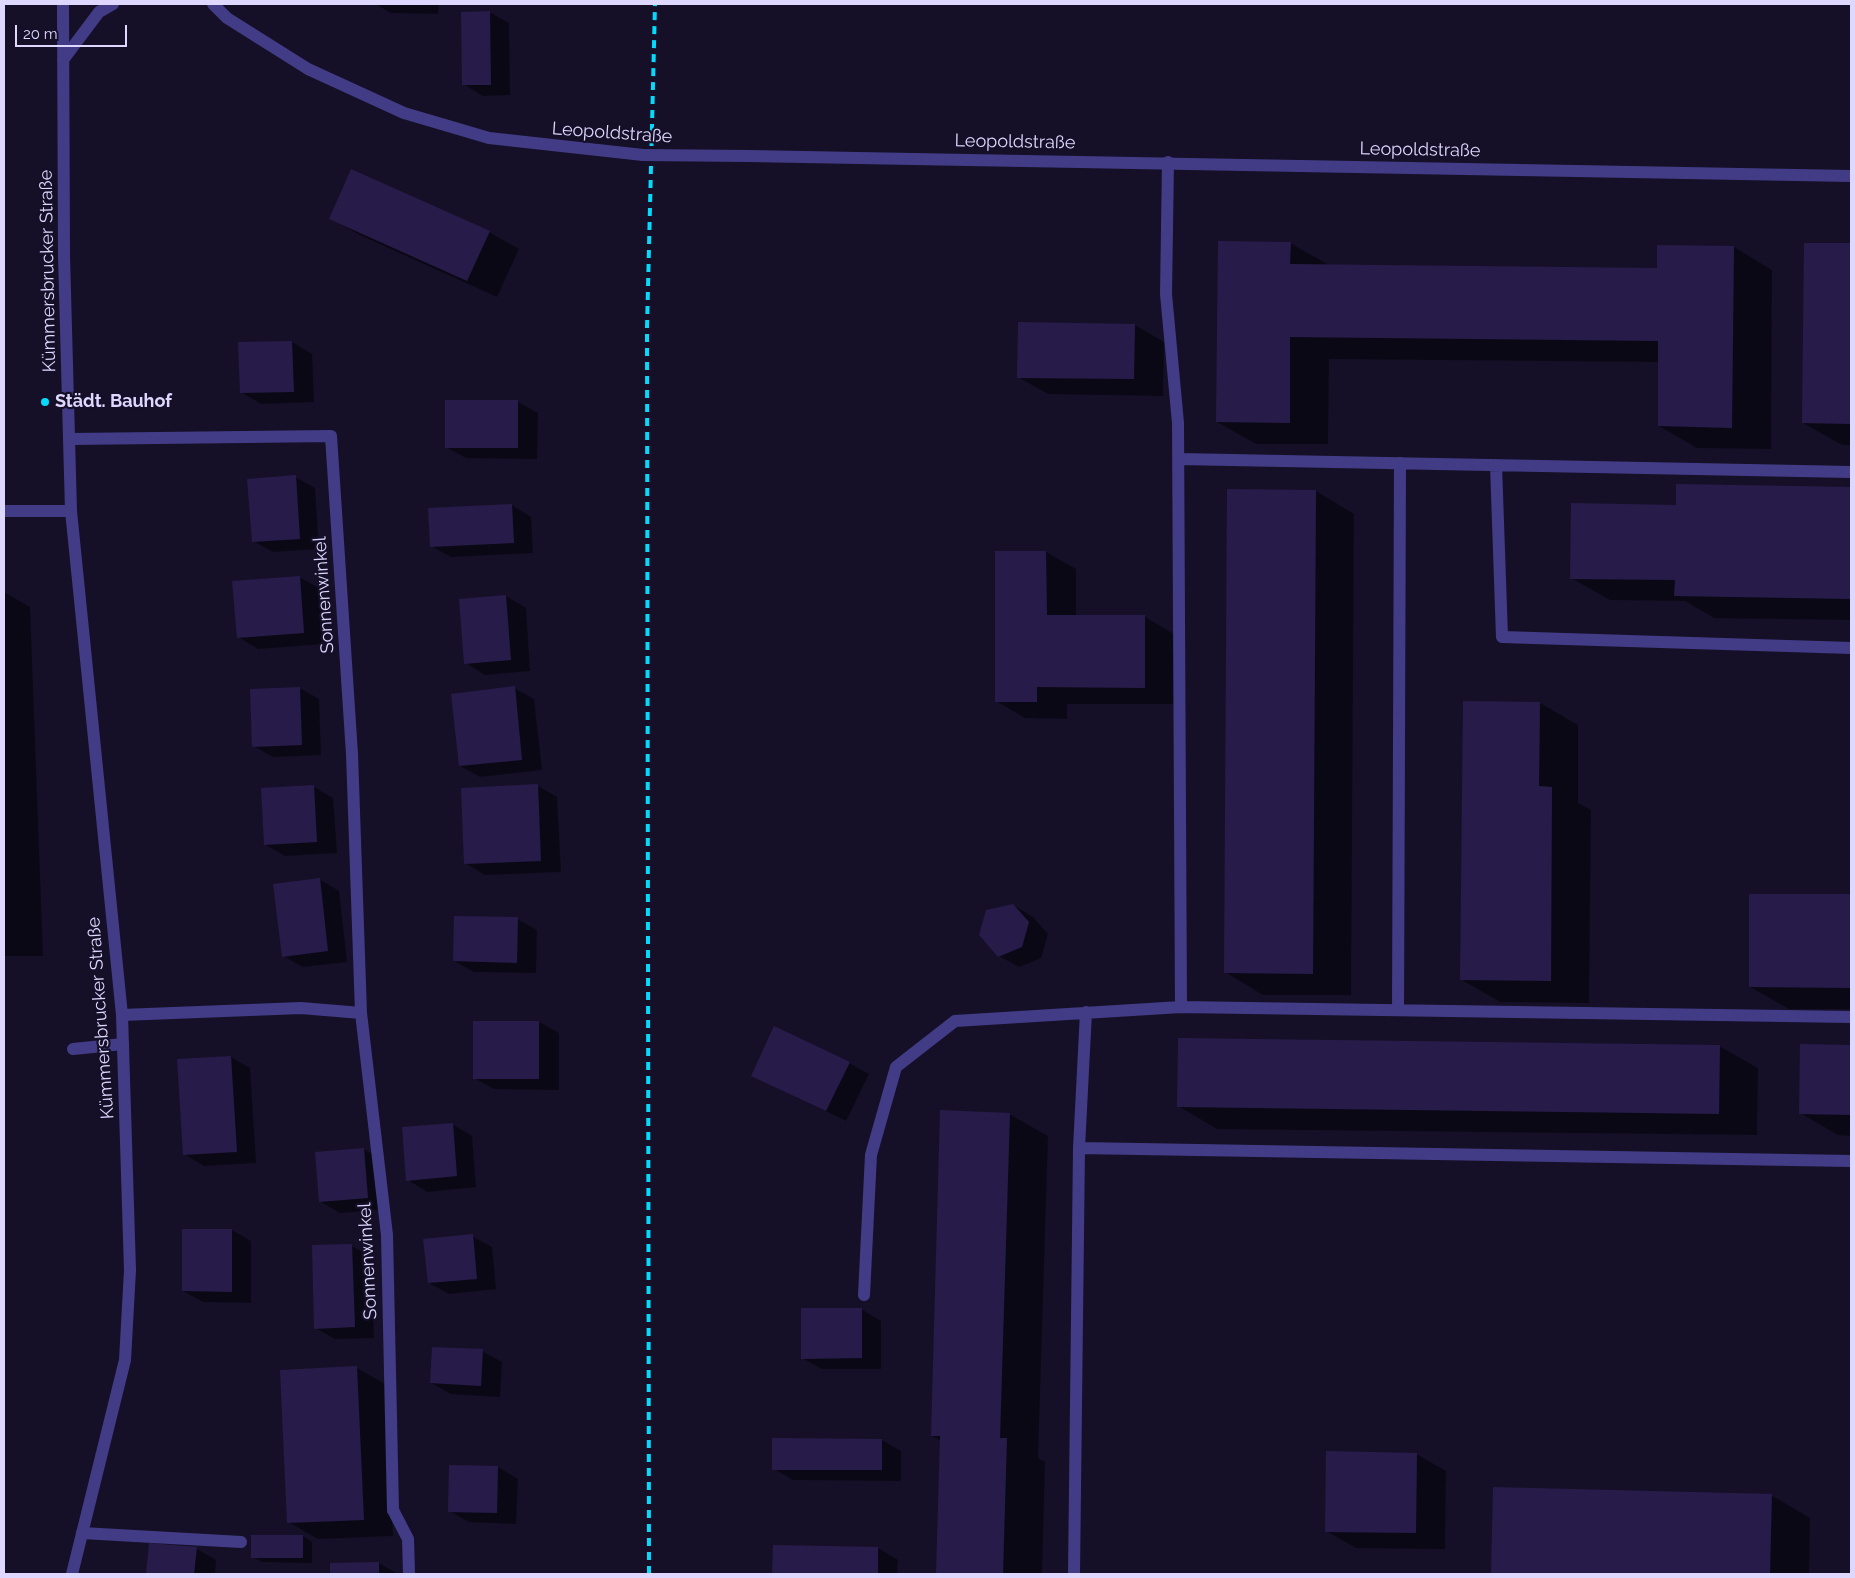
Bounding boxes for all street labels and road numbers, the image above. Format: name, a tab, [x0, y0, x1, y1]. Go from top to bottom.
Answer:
street label: Leopoldstraße	[551, 118, 673, 148]
street label: Leopoldstraße	[954, 130, 1076, 154]
street label: Leopoldstraße	[1359, 138, 1481, 162]
street label: Kümmersbrucker Straße	[35, 170, 61, 372]
street label: Sonnenwinkel	[309, 536, 339, 654]
street label: Kümmersbrucker Straße	[83, 916, 119, 1120]
street label: Sonnenwinkel	[354, 1202, 382, 1320]

